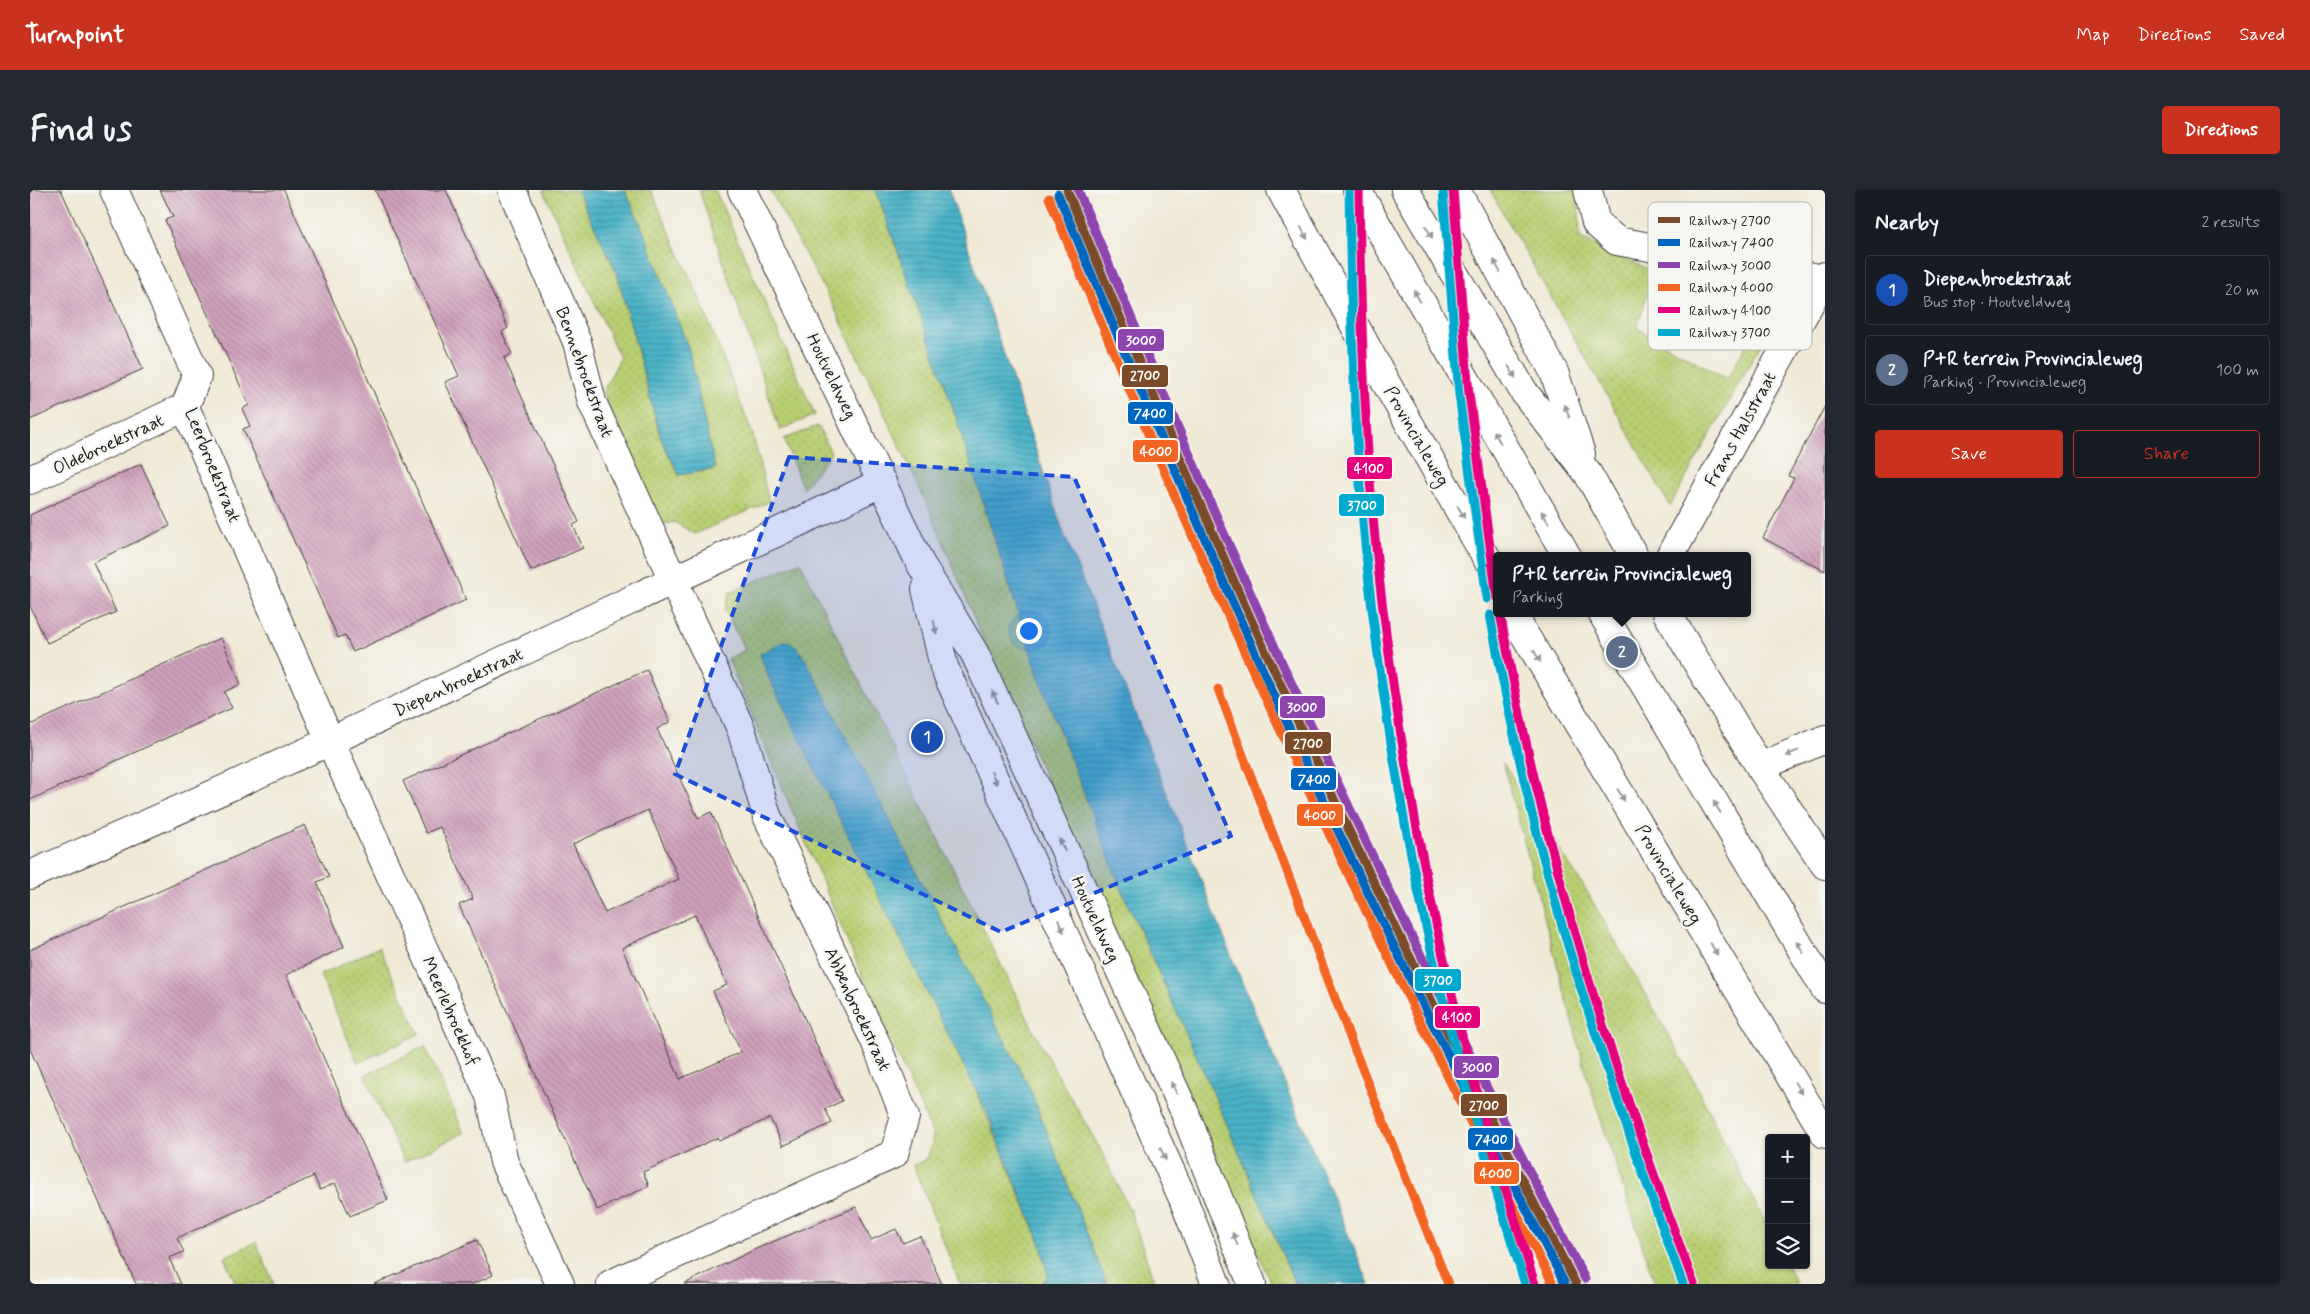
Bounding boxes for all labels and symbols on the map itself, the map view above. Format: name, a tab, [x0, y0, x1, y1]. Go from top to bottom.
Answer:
legend	[1648, 202, 1812, 350]
text: Railway 2700	[1689, 212, 1771, 230]
one-way arrow	[1300, 226, 1309, 240]
one-way arrow	[1425, 226, 1434, 239]
text: Railway 7400	[1689, 234, 1774, 252]
text: Railway 3000	[1689, 257, 1772, 275]
one-way arrow	[1492, 259, 1501, 272]
text: Railway 4000	[1689, 279, 1773, 297]
one-way arrow	[1412, 289, 1421, 303]
text: Railway 4100	[1689, 302, 1771, 320]
street label: Bennebroekstraat	[549, 304, 619, 441]
text: Railway 3700	[1689, 324, 1771, 342]
line badge: 3000	[1117, 328, 1165, 352]
street label: Houtveldweg	[800, 329, 862, 423]
text: 3000	[1126, 332, 1156, 350]
line badge: 2700	[1121, 364, 1169, 388]
one-way arrow	[1508, 365, 1517, 378]
text: 2700	[1130, 367, 1160, 385]
street label: Frans Halsstraat	[1699, 367, 1783, 491]
street label: Provincialeweg	[1377, 382, 1455, 492]
line badge: 7400	[1127, 401, 1174, 425]
one-way arrow	[1563, 404, 1570, 419]
street label: Leerbroekstraat	[178, 405, 246, 526]
text: 7400	[1133, 405, 1167, 423]
street label: Oldebroekstraat	[49, 409, 168, 481]
one-way arrow	[1493, 431, 1502, 444]
line badge: 4000	[1132, 439, 1179, 463]
text: 4000	[1140, 443, 1172, 461]
line badge: 4100	[1346, 456, 1393, 480]
text: 4100	[1354, 460, 1384, 478]
line badge: 3700	[1338, 493, 1385, 517]
text: 3700	[1347, 497, 1377, 515]
one-way arrow	[1457, 505, 1466, 518]
one-way arrow	[1540, 511, 1549, 524]
your location	[1016, 618, 1042, 644]
one-way arrow	[931, 620, 939, 635]
pin: 2	[1606, 633, 1638, 671]
street label: Diepenbroekstraat	[390, 642, 527, 723]
one-way arrow	[1532, 649, 1541, 662]
one-way arrow	[990, 690, 998, 704]
line badge: 3000	[1279, 695, 1326, 719]
text: 3000	[1287, 699, 1317, 717]
pin: 1	[911, 718, 943, 756]
line badge: 2700	[1284, 731, 1332, 755]
text: 2700	[1293, 735, 1323, 753]
one-way arrow	[1785, 749, 1799, 757]
line badge: 7400	[1290, 767, 1337, 791]
one-way arrow	[991, 771, 999, 785]
text: 7400	[1297, 771, 1331, 789]
one-way arrow	[1616, 788, 1626, 801]
one-way arrow	[1713, 800, 1721, 815]
line badge: 4000	[1296, 803, 1344, 827]
text: 4000	[1304, 807, 1336, 825]
street label: Provincialeweg	[1628, 820, 1707, 929]
one-way arrow	[1058, 838, 1066, 852]
street label: Houtveldweg	[1065, 872, 1126, 967]
one-way arrow	[1057, 919, 1065, 933]
one-way arrow	[1796, 940, 1805, 953]
one-way arrow	[1710, 942, 1719, 955]
street label: Abbenbroekstraat	[818, 944, 896, 1076]
street label: Meerlebroekhof	[415, 953, 485, 1070]
line badge: 3700	[1414, 968, 1462, 992]
text: 3700	[1423, 972, 1453, 990]
line badge: 4100	[1434, 1005, 1481, 1029]
text: 4100	[1442, 1009, 1472, 1027]
line badge: 3000	[1453, 1055, 1500, 1079]
text: 3000	[1462, 1059, 1492, 1077]
one-way arrow	[1170, 1081, 1178, 1095]
one-way arrow	[1794, 1081, 1803, 1094]
line badge: 2700	[1460, 1093, 1508, 1117]
text: 2700	[1469, 1097, 1499, 1115]
line badge: 7400	[1467, 1127, 1514, 1151]
text: 7400	[1474, 1131, 1508, 1149]
one-way arrow	[1160, 1147, 1168, 1161]
line badge: 4000	[1473, 1161, 1520, 1185]
text: 4000	[1480, 1165, 1512, 1183]
one-way arrow	[1230, 1231, 1238, 1246]

